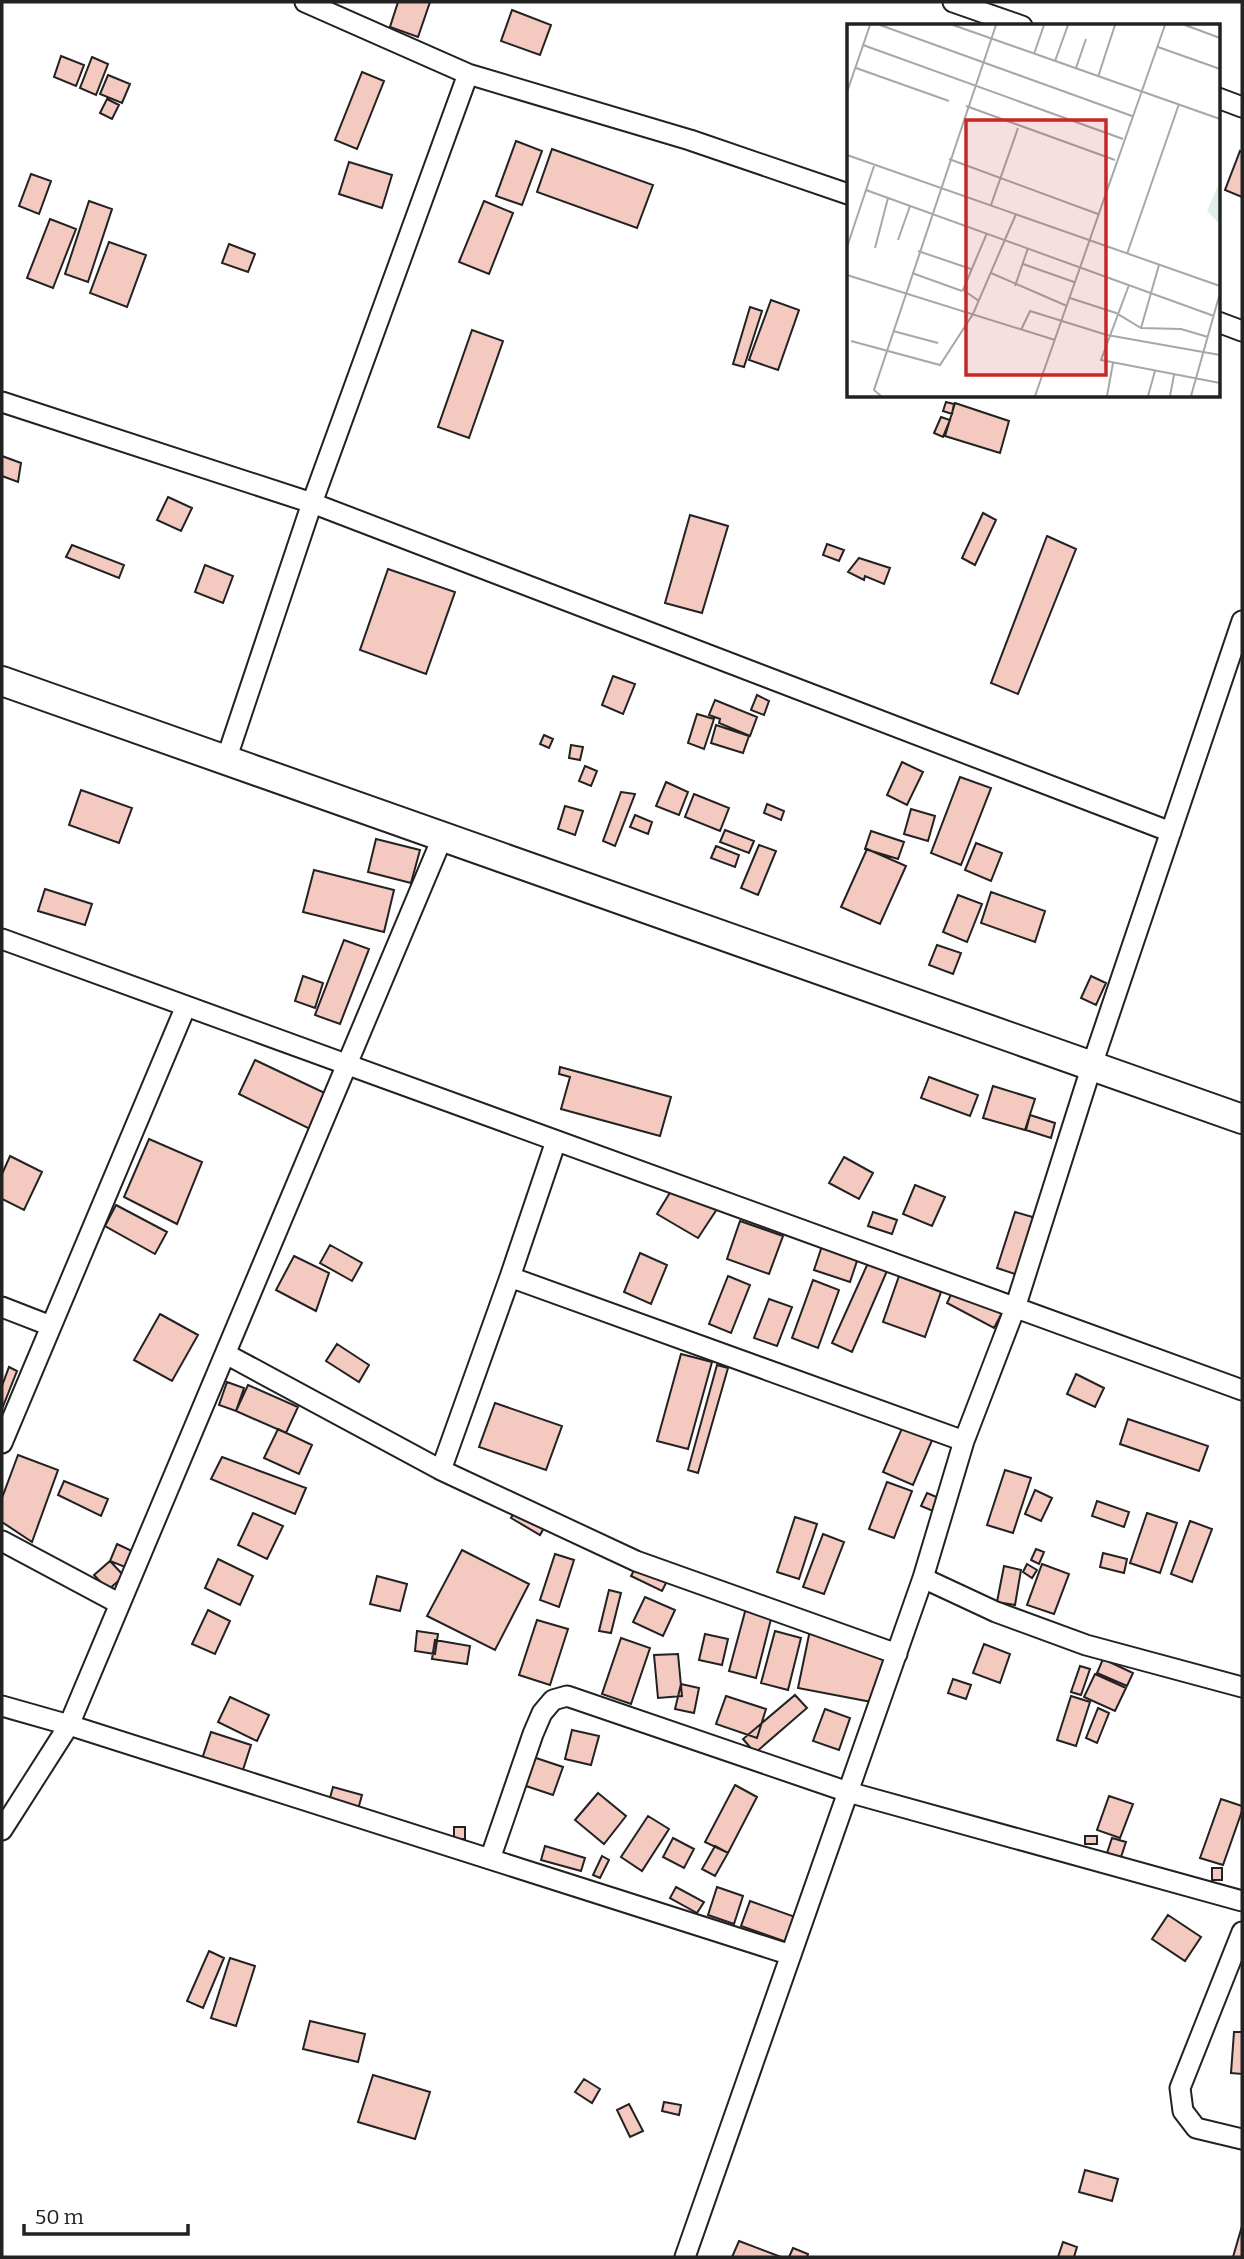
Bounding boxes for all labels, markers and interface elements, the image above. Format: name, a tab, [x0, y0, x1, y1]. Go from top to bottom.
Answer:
inset map	[847, 24, 1220, 397]
scale bar	[24, 2192, 189, 2236]
text: 50 m	[35, 2204, 84, 2230]

